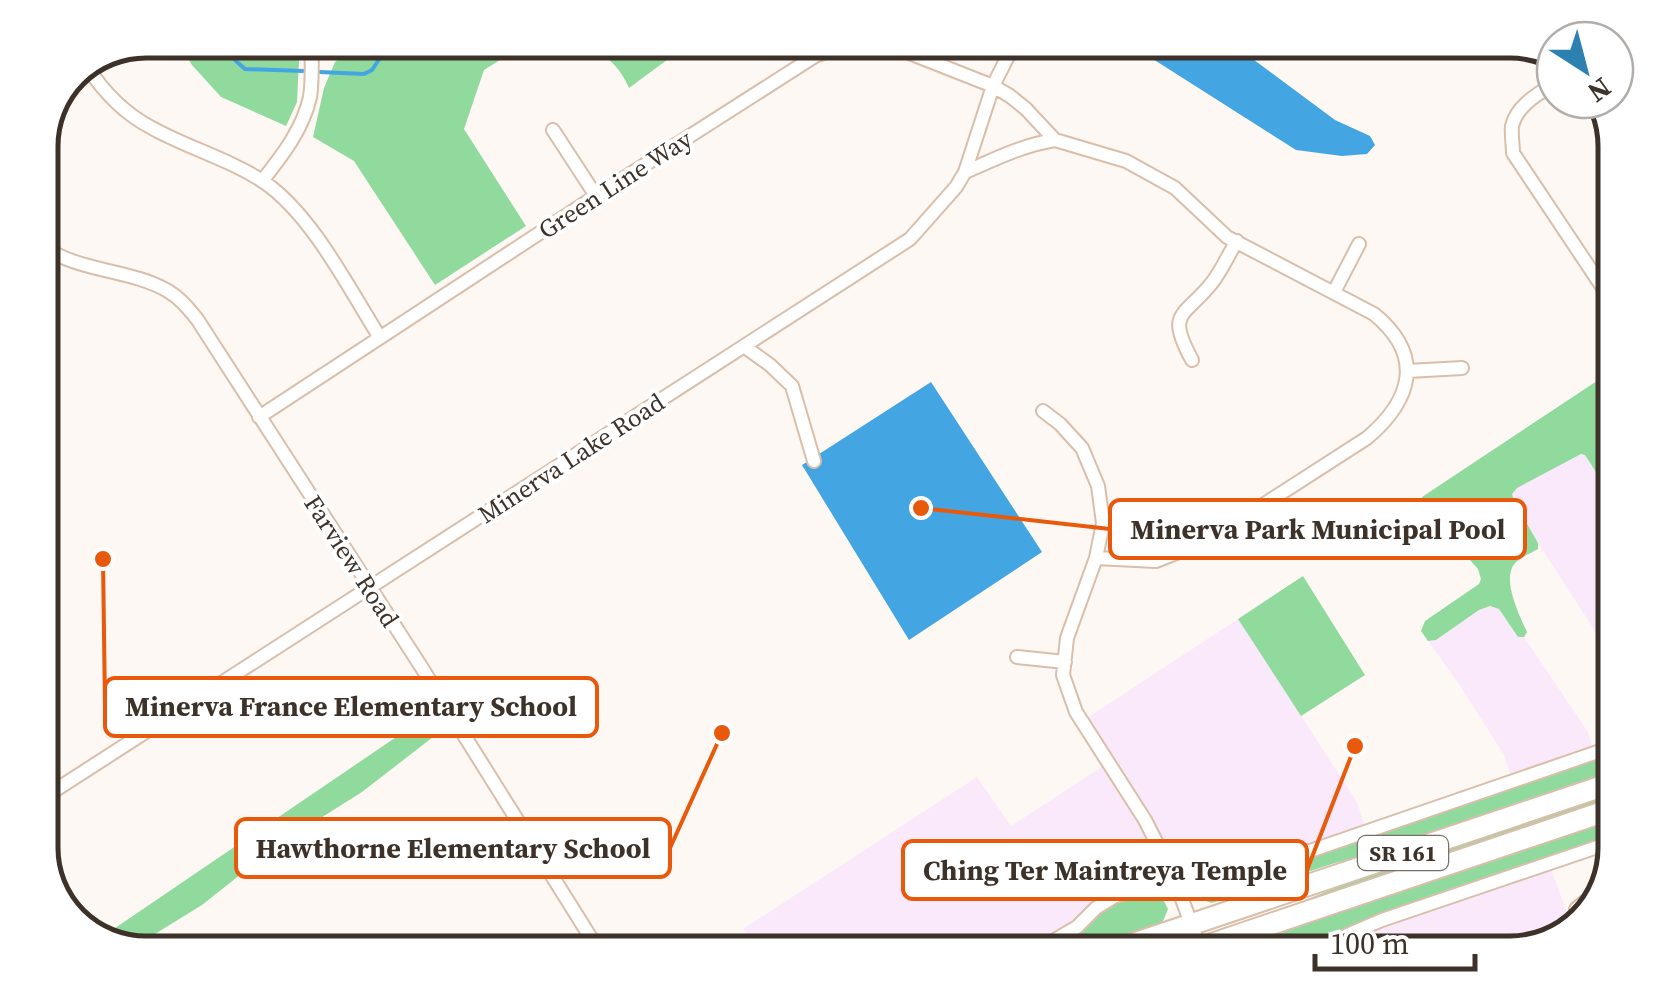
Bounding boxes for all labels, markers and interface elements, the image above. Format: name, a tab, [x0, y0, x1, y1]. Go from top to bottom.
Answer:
north arrow	[1535, 20, 1635, 120]
text: N	[1580, 69, 1619, 112]
street label: Green Line Way	[532, 122, 699, 246]
street label: Minerva Lake Road	[471, 385, 671, 531]
street label: Farview Road	[297, 488, 407, 634]
callout: Minerva Park Municipal Pool	[1110, 500, 1525, 558]
text: Minerva Park Municipal Pool	[1130, 510, 1506, 548]
callout: Minerva France Elementary School	[105, 678, 597, 736]
text: Minerva France Elementary School	[125, 687, 577, 725]
callout: Hawthorne Elementary School	[236, 819, 670, 877]
text: Hawthorne Elementary School	[256, 829, 650, 867]
road number: SR 161	[1358, 836, 1448, 870]
callout: Ching Ter Maintreya Temple	[903, 841, 1307, 899]
text: Ching Ter Maintreya Temple	[923, 851, 1287, 889]
scale bar	[1315, 909, 1475, 971]
text: 100 m	[1330, 923, 1409, 964]

